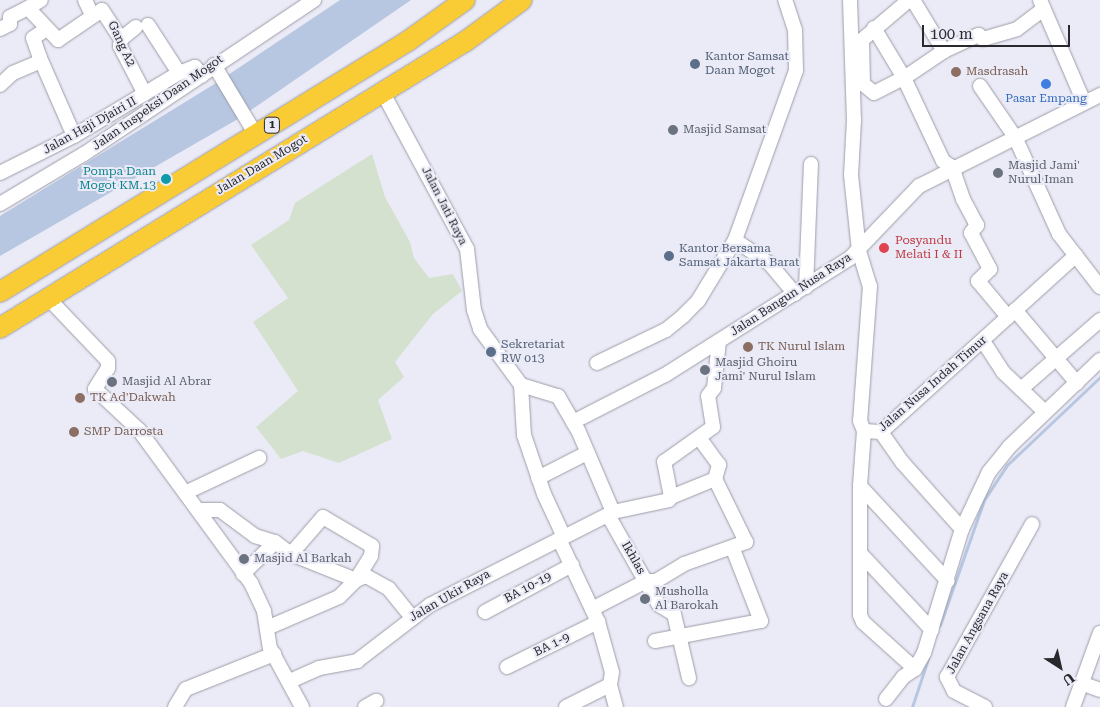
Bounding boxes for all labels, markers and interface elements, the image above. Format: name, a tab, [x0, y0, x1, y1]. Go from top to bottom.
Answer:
scale bar	[925, 15, 1072, 47]
street label: Gang A2	[104, 19, 138, 69]
text: 100 m	[930, 25, 973, 43]
place label: Kantor Samsat Daan Mogot	[705, 50, 789, 78]
street label: Jalan Inspeksi Daan Mogot	[90, 52, 226, 154]
marker: Kantor Samsat Daan Mogot	[689, 58, 701, 70]
place label: Masdrasah	[966, 65, 1028, 79]
marker: Masdrasah	[950, 66, 962, 78]
marker: Pasar Empang	[1040, 78, 1052, 90]
place label: Pasar Empang	[1005, 92, 1087, 106]
street label: Jalan Haji Djairi II	[41, 94, 139, 158]
road number: 1	[263, 116, 281, 134]
place label: Masjid Samsat	[683, 123, 766, 137]
marker: Masjid Samsat	[667, 124, 679, 136]
street label: Jalan Daan Mogot	[214, 132, 310, 198]
place label: Masjid Jami' Nurul Iman	[1008, 159, 1080, 187]
street label: Jalan Jati Raya	[418, 164, 470, 248]
place label: Pompa Daan Mogot KM.13	[79, 165, 156, 193]
marker: Masjid Jami' Nurul Iman	[992, 167, 1004, 179]
marker: Pompa Daan Mogot KM.13	[160, 173, 172, 185]
place label: Posyandu Melati I & II	[895, 234, 963, 262]
marker: Posyandu Melati I & II	[877, 241, 891, 255]
place label: Kantor Bersama Samsat Jakarta Barat	[679, 242, 799, 270]
marker: Kantor Bersama Samsat Jakarta Barat	[663, 250, 675, 262]
street label: Jalan Bangun Nusa Raya	[728, 251, 854, 339]
street label: Jalan Nusa Indah Timur	[876, 333, 990, 435]
place label: Sekretariat RW 013	[501, 338, 565, 366]
place label: TK Nurul Islam	[758, 340, 845, 354]
marker: TK Nurul Islam	[742, 341, 754, 353]
marker: Sekretariat RW 013	[485, 346, 497, 358]
place label: Masjid Ghoiru Jami' Nurul Islam	[715, 356, 816, 384]
marker: Masjid Ghoiru Jami' Nurul Islam	[699, 364, 711, 376]
place label: Masjid Al Abrar	[122, 375, 212, 389]
marker: Masjid Al Abrar	[106, 376, 118, 388]
place label: TK Ad'Dakwah	[90, 391, 176, 405]
marker: TK Ad'Dakwah	[74, 392, 86, 404]
place label: SMP Darrosta	[84, 425, 163, 439]
marker: SMP Darrosta	[68, 426, 80, 438]
street label: Ikhlas	[618, 539, 648, 577]
place label: Masjid Al Barkah	[254, 552, 352, 566]
marker: Masjid Al Barkah	[238, 553, 250, 565]
street label: Jalan Ukir Raya	[407, 567, 493, 625]
street label: BA 10-19	[502, 570, 554, 606]
street label: Jalan Angsana Raya	[944, 570, 1012, 676]
place label: Musholla Al Barokah	[655, 585, 718, 613]
marker: Musholla Al Barokah	[639, 593, 651, 605]
street label: BA 1-9	[532, 630, 572, 660]
north arrow	[1035, 642, 1085, 692]
text: U	[1060, 670, 1078, 689]

